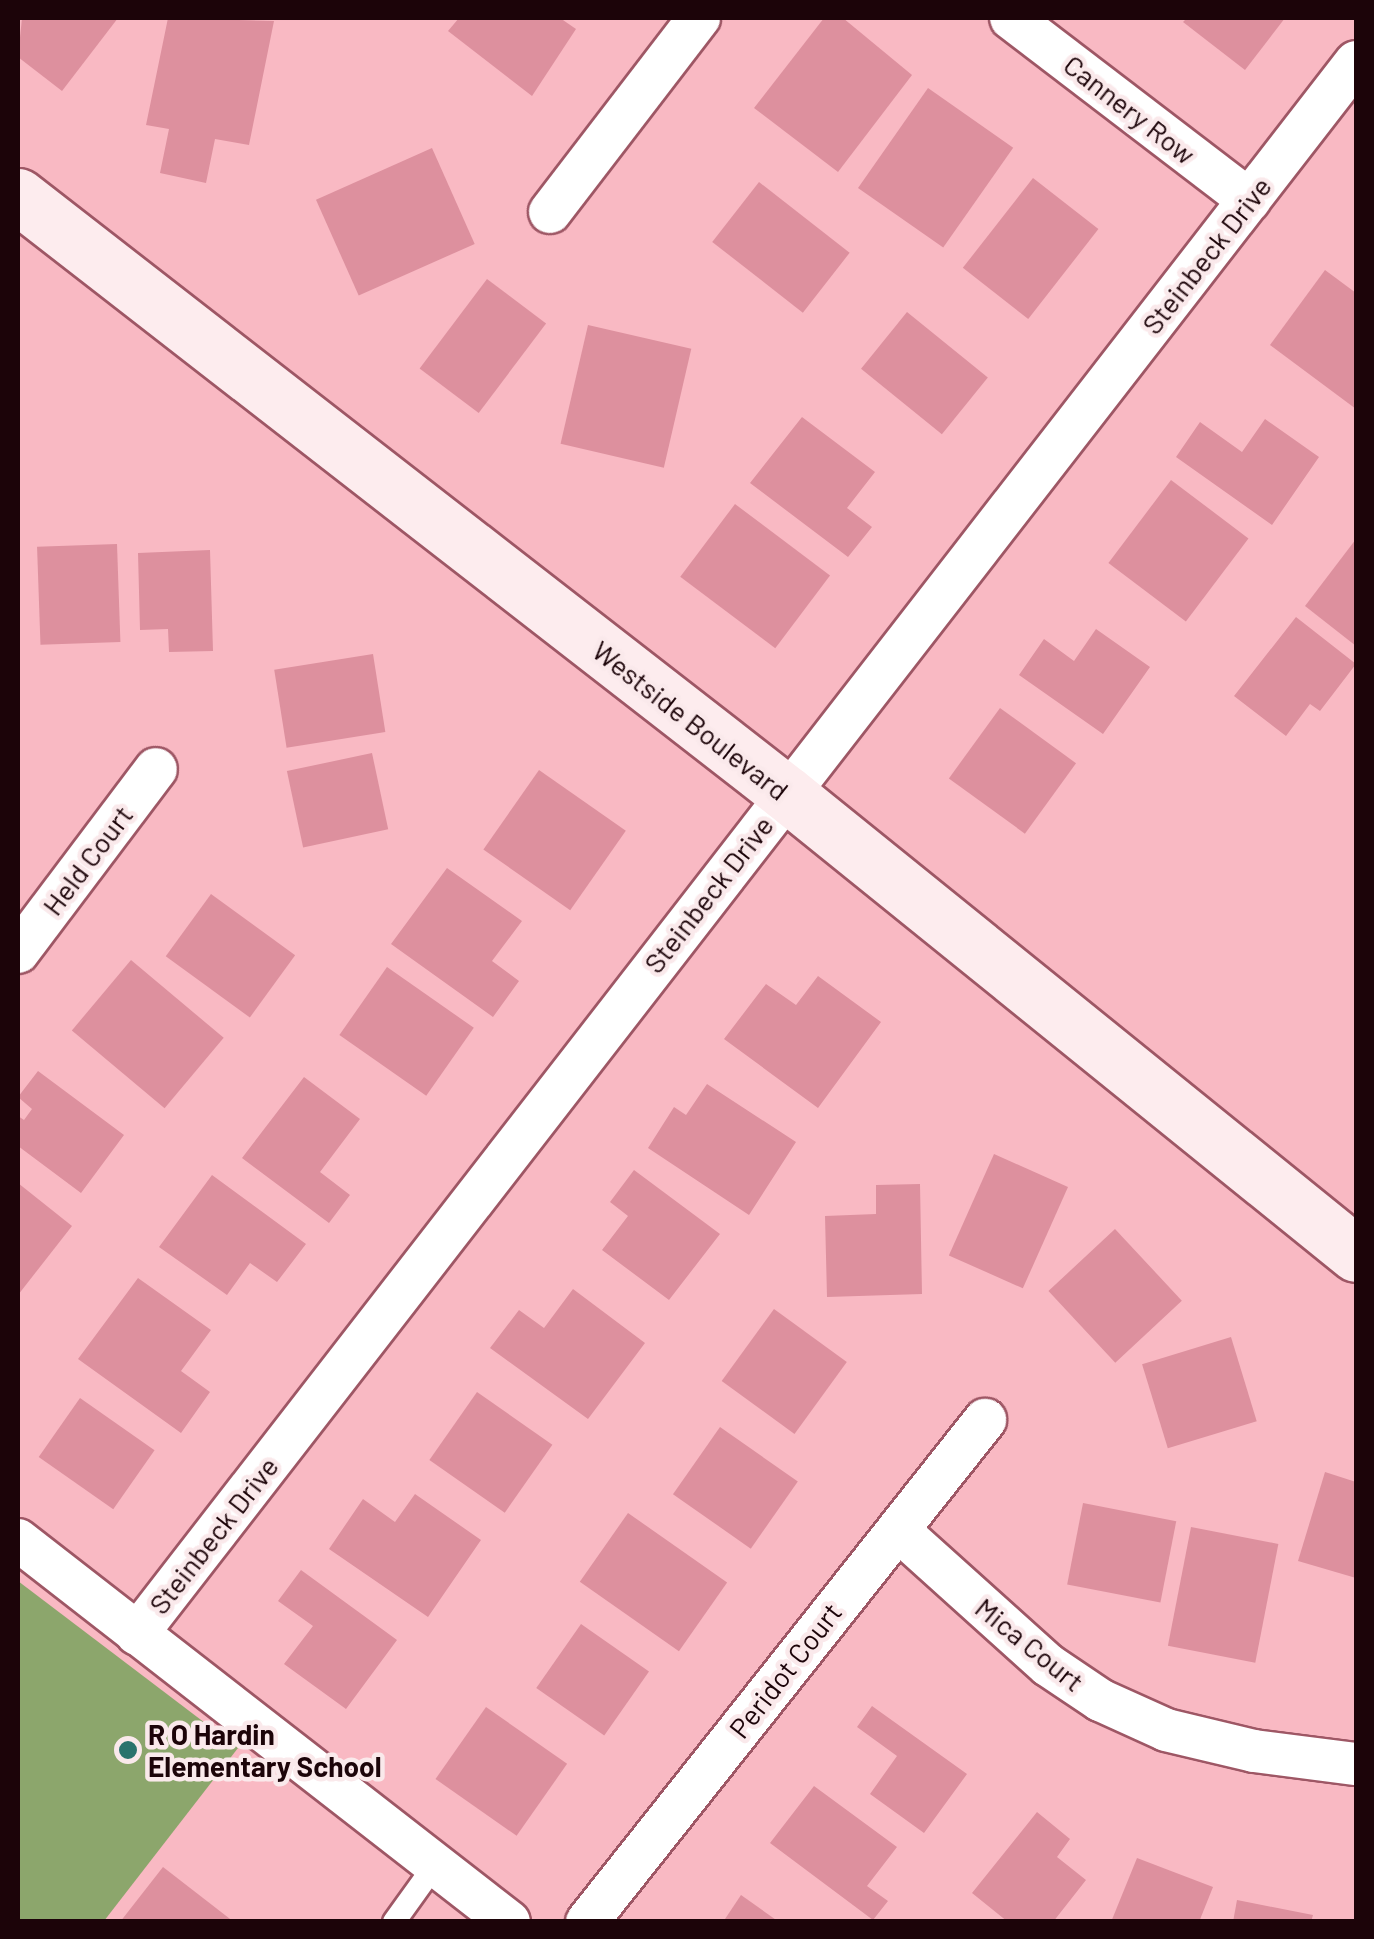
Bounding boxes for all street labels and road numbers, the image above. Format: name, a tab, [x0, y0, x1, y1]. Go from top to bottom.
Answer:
street label: Cannery Row	[1058, 47, 1202, 171]
street label: Steinbeck Drive	[1134, 170, 1278, 340]
street label: Westside Boulevard	[586, 633, 796, 807]
street label: Held Court	[35, 799, 139, 921]
street label: Steinbeck Drive	[636, 809, 780, 979]
street label: Steinbeck Drive	[141, 1450, 285, 1620]
street label: Mica Court	[969, 1590, 1091, 1698]
street label: Peridot Court	[722, 1596, 848, 1744]

